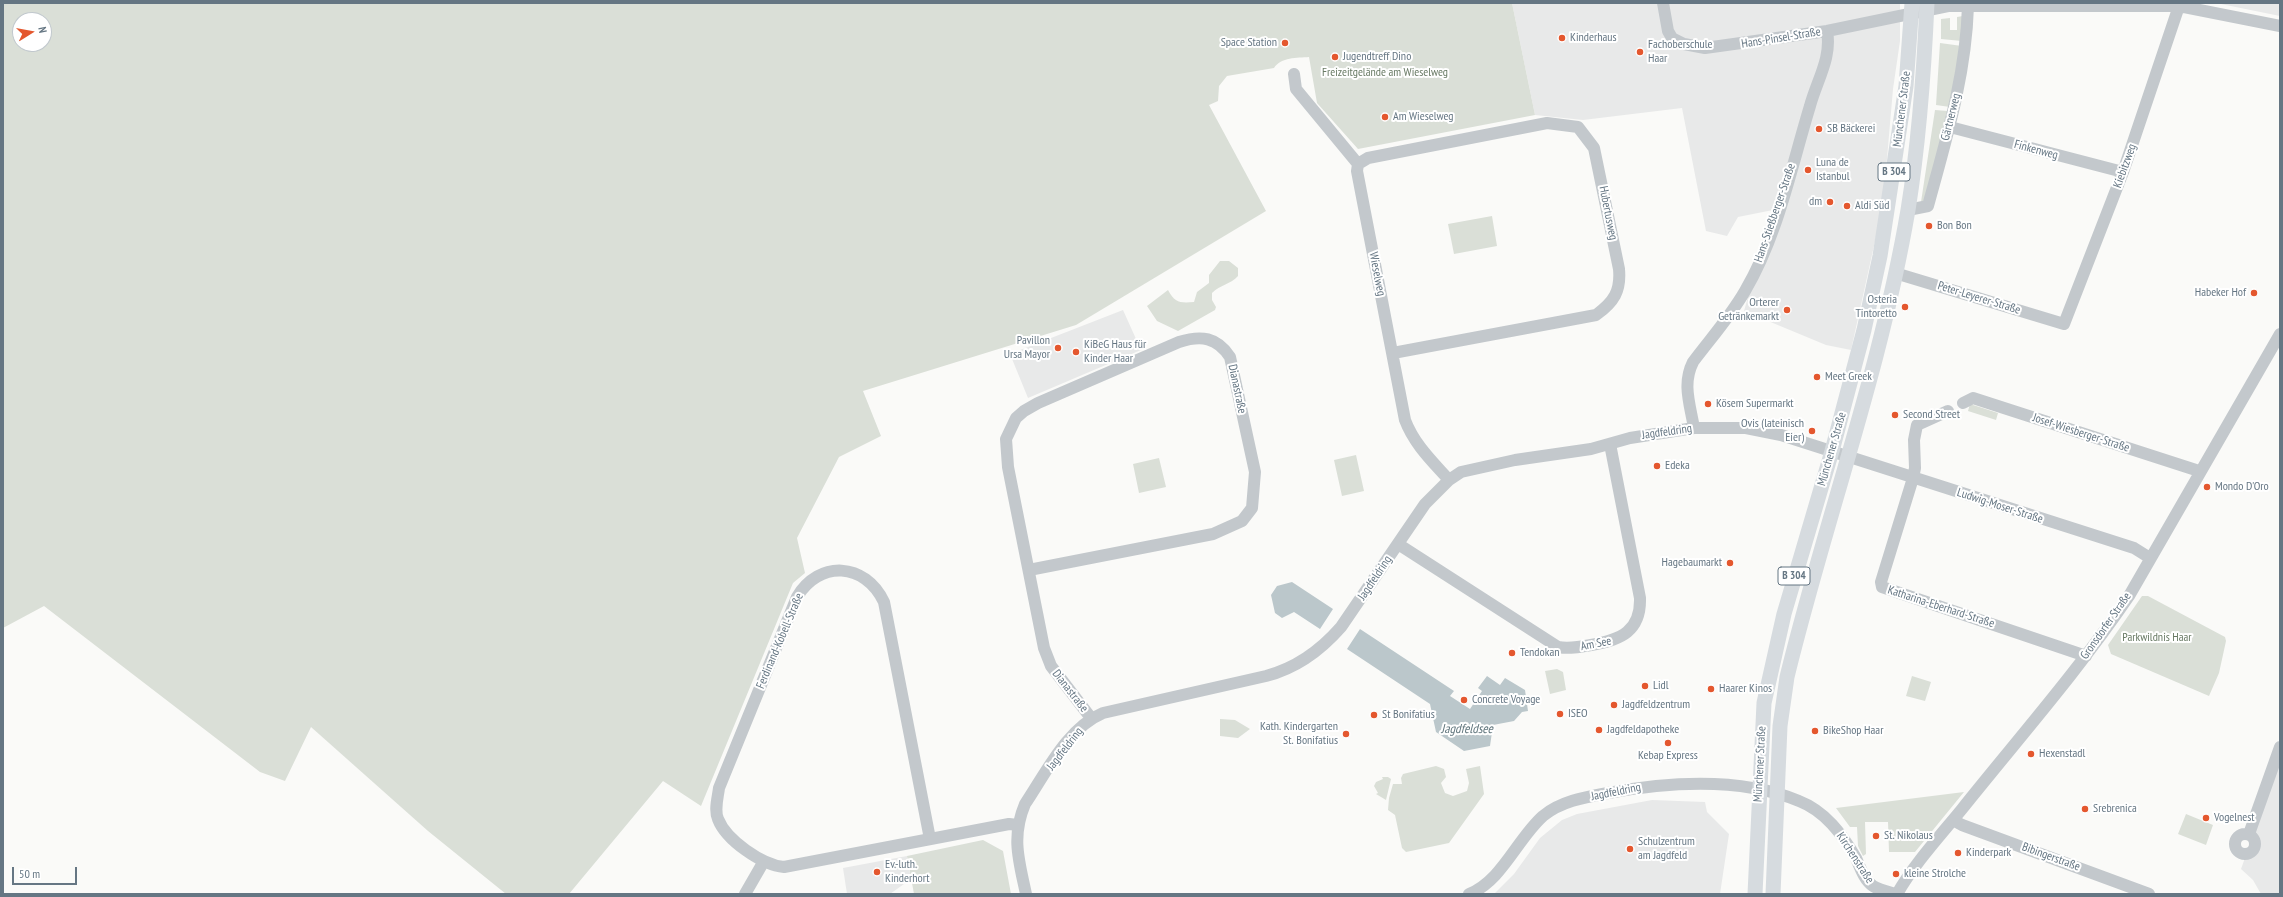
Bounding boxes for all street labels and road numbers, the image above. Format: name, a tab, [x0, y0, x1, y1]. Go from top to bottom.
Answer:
street label: Hans-Pinsel-Straße	[1740, 25, 1822, 51]
street label: Münchener Straße	[1890, 70, 1914, 148]
street label: Gärtnerweg	[1938, 92, 1964, 142]
street label: Finkenweg	[2013, 137, 2059, 163]
street label: Kiebitzweg	[2110, 142, 2140, 190]
street label: Hans-Stießberger-Straße	[1751, 162, 1799, 264]
road number: B 304	[1878, 163, 1910, 181]
street label: Hubertusweg	[1596, 185, 1620, 241]
street label: Wieselweg	[1366, 251, 1388, 297]
street label: Peter-Leyerer-Straße	[1936, 279, 2022, 317]
street label: Dianastraße	[1225, 363, 1249, 415]
street label: Münchener Straße	[1815, 410, 1849, 488]
street label: Josef-Wiesberger-Straße	[2031, 411, 2131, 455]
street label: Jagdfeldring	[1641, 421, 1693, 443]
street label: Ludwig-Moser-Straße	[1955, 485, 2045, 527]
street label: Jagdfeldring	[1355, 553, 1395, 603]
road number: B 304	[1778, 567, 1810, 585]
street label: Katharina-Eberhard-Straße	[1886, 583, 1996, 631]
street label: Gronsdorfer Straße	[2078, 590, 2134, 662]
street label: Ferdinand-Kobell-Straße	[753, 591, 807, 691]
street label: Am See	[1579, 634, 1613, 654]
street label: Dianastraße	[1049, 667, 1091, 715]
street label: Jagdfeldring	[1044, 725, 1086, 773]
street label: Münchener Straße	[1751, 726, 1769, 802]
street label: Jagdfeldring	[1590, 780, 1642, 804]
street label: Kirchenstraße	[1833, 830, 1877, 886]
street label: Bibingerstraße	[2020, 840, 2082, 874]

